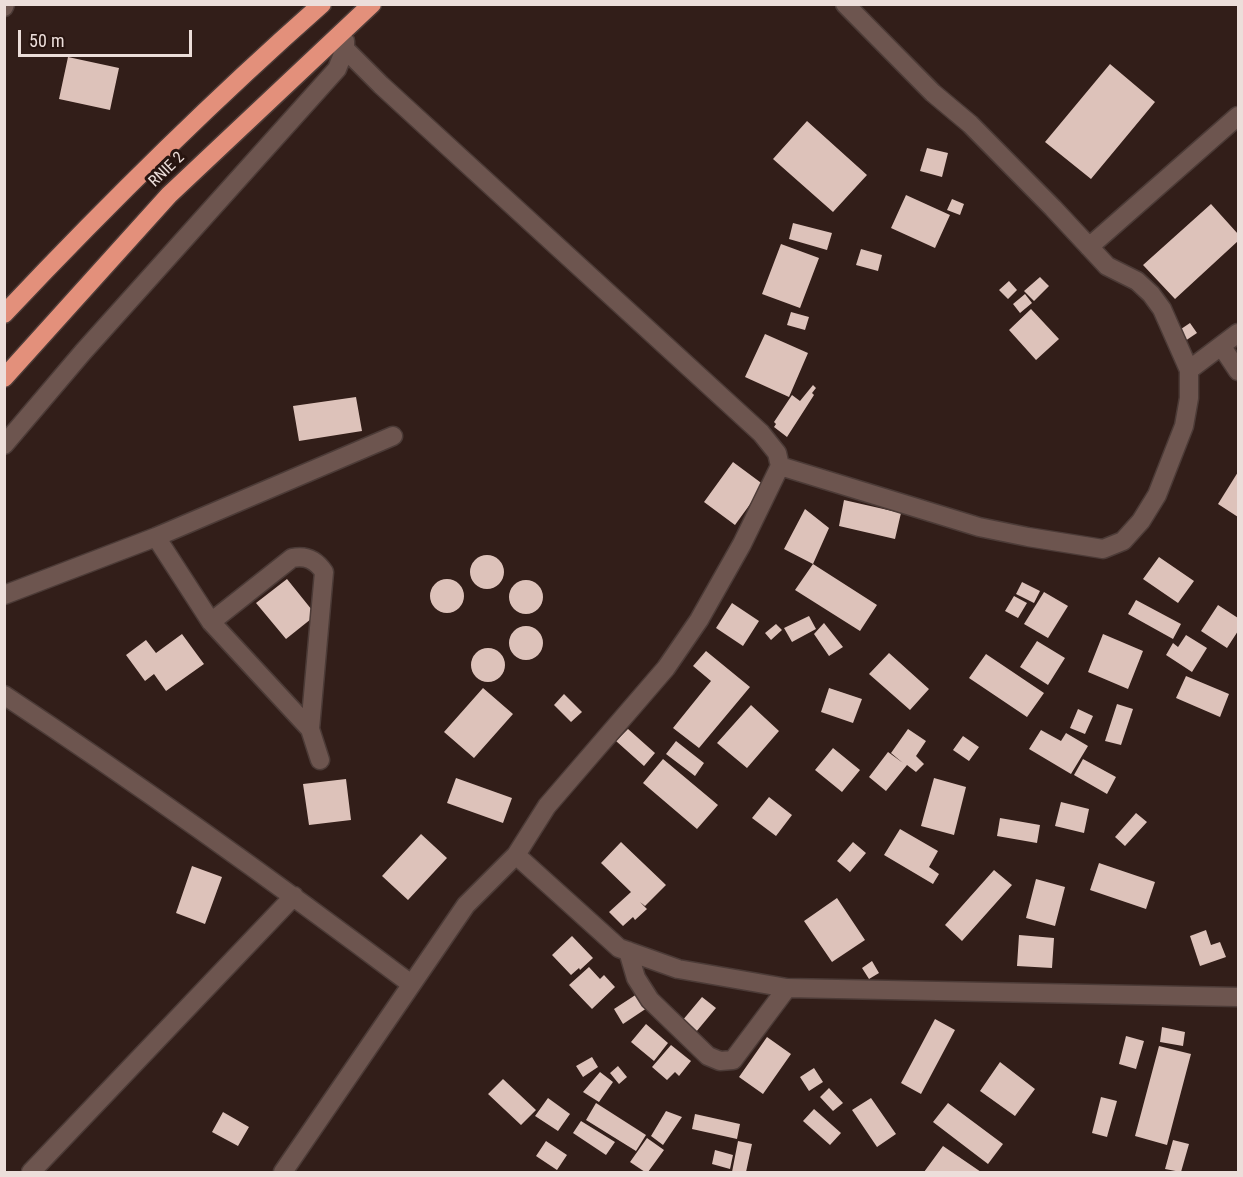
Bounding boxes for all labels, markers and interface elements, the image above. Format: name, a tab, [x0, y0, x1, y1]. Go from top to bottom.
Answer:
scale bar	[21, 18, 195, 56]
text: 50 m	[29, 30, 64, 51]
street label: RNIE 2	[145, 149, 189, 191]

